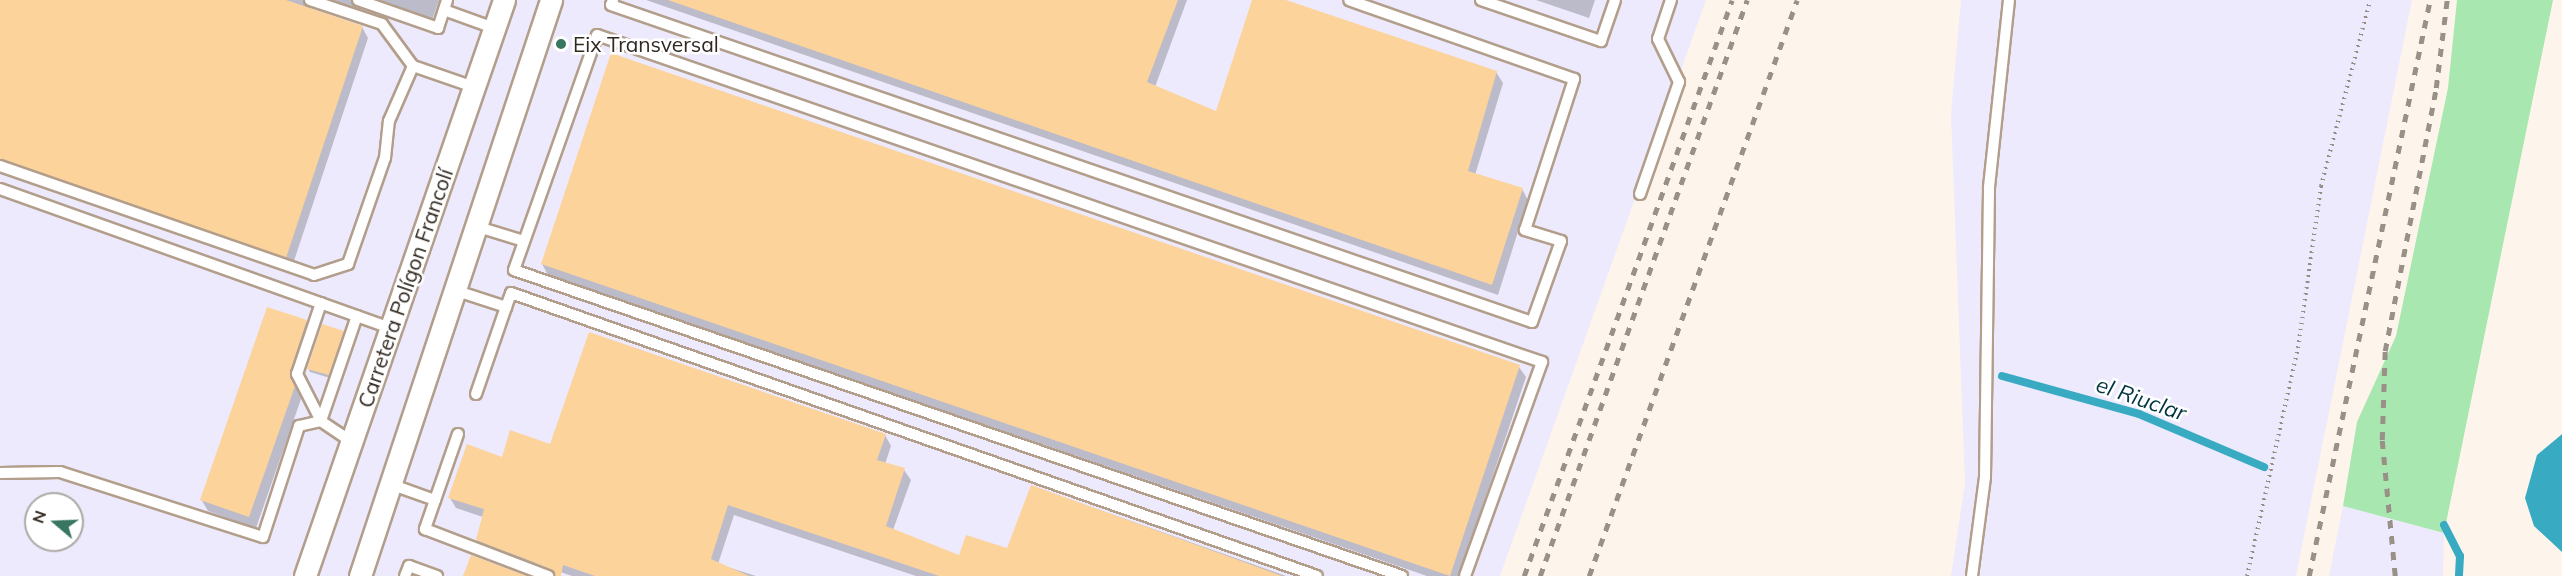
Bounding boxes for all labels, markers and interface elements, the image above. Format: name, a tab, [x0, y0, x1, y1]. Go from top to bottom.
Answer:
place label: Eix Transversal	[573, 31, 719, 57]
marker: Eix Transversal	[554, 37, 568, 51]
street label: Carretera Polígon Francolí	[352, 165, 458, 411]
water label: el Riuclar	[2093, 371, 2189, 427]
north arrow	[24, 492, 84, 552]
text: N	[27, 508, 50, 526]

